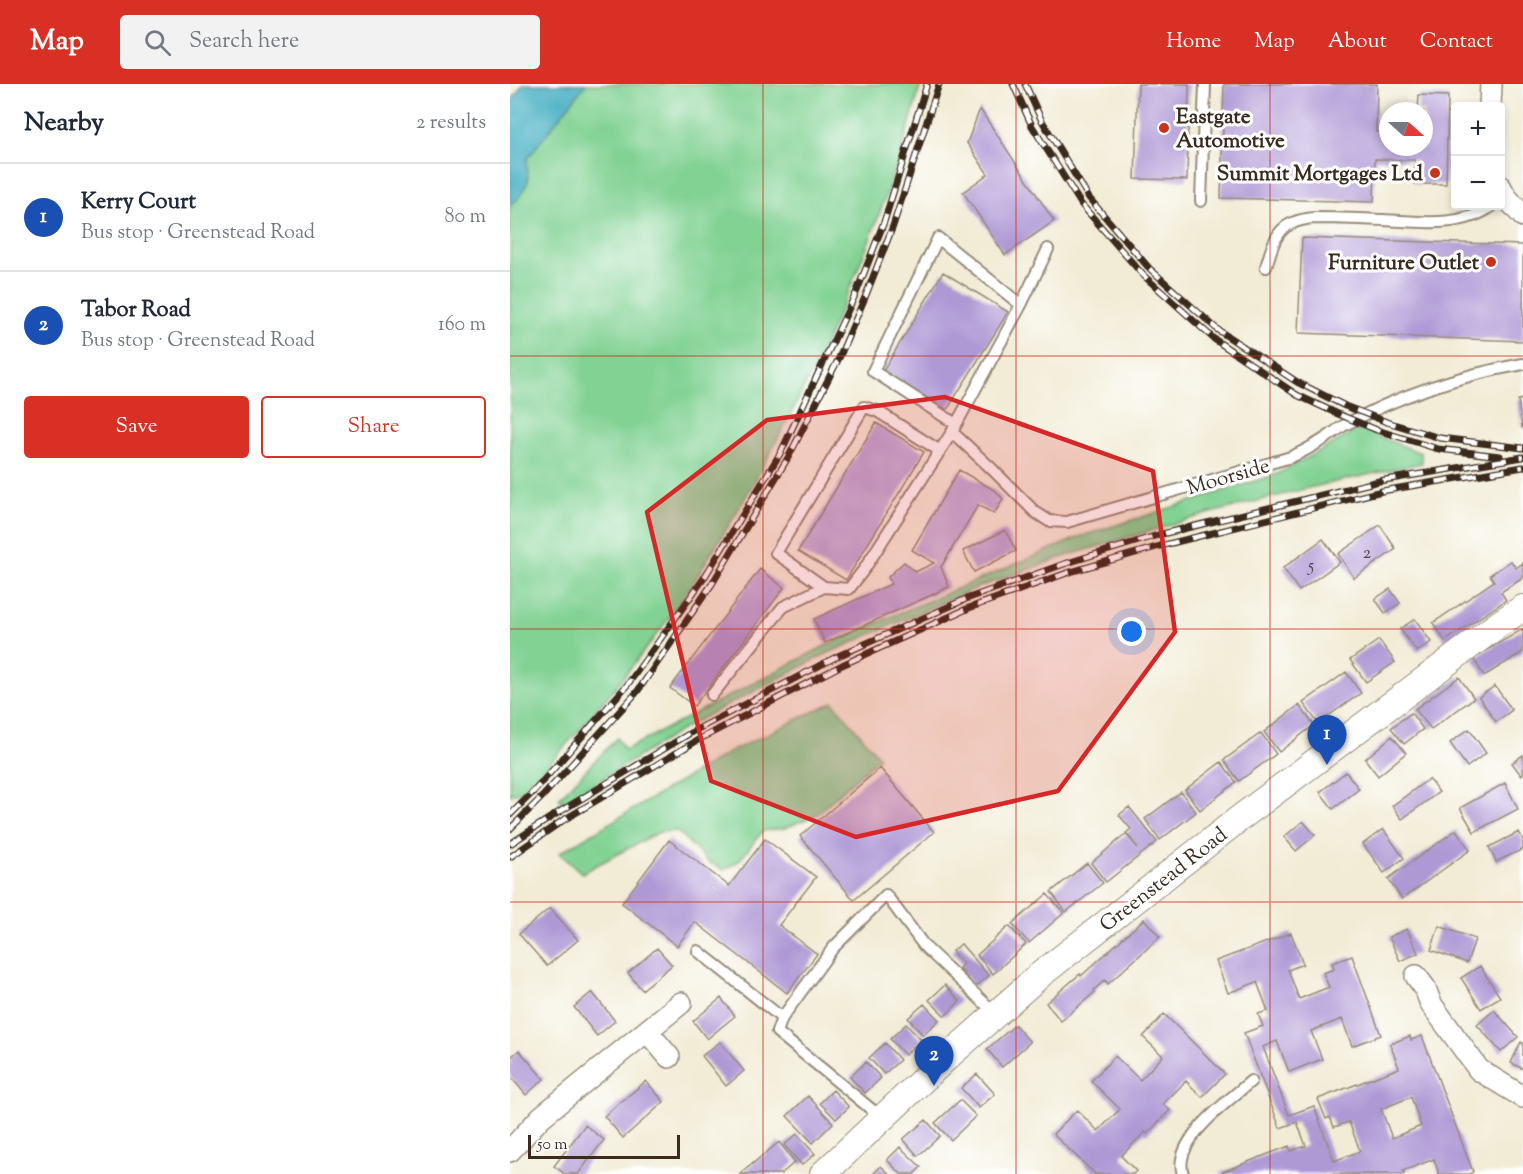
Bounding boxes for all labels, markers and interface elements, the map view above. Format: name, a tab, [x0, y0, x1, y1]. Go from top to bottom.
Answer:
search box	[120, 15, 540, 69]
text: Map	[30, 22, 84, 62]
icon: search	[141, 26, 174, 59]
text: Search here	[189, 26, 299, 58]
text: Home	[1166, 27, 1221, 57]
text: Map	[1254, 27, 1295, 57]
text: About	[1328, 27, 1387, 57]
text: Contact	[1420, 27, 1493, 57]
north arrow	[1379, 102, 1433, 156]
map controls	[1451, 102, 1505, 210]
button: +	[1451, 102, 1505, 156]
place label: Eastgate Automotive	[1176, 103, 1285, 157]
text: Nearby	[24, 105, 104, 142]
text: 2 results	[416, 109, 486, 138]
marker: Eastgate Automotive	[1157, 121, 1171, 135]
button: −	[1451, 156, 1505, 210]
place label: Summit Mortgages Ltd	[1217, 160, 1423, 190]
marker: Summit Mortgages Ltd	[1428, 166, 1442, 180]
text: Kerry Court	[81, 187, 196, 219]
text: 1	[40, 203, 47, 232]
text: 80 m	[445, 203, 486, 232]
text: Bus stop · Greenstead Road	[81, 219, 315, 248]
place label: Furniture Outlet	[1328, 249, 1480, 279]
marker: Furniture Outlet	[1484, 255, 1498, 269]
text: Tabor Road	[81, 295, 191, 327]
text: 2	[39, 311, 48, 340]
text: 160 m	[438, 311, 486, 340]
text: Bus stop · Greenstead Road	[81, 327, 315, 356]
button: Save	[24, 396, 249, 458]
button: Share	[261, 396, 486, 458]
street label: Moorside	[1183, 452, 1274, 504]
house number: 2	[1363, 541, 1372, 567]
house number: 5	[1307, 554, 1314, 580]
your location	[1117, 617, 1146, 646]
pin: 1	[1308, 716, 1346, 765]
street label: Greenstead Road	[1094, 821, 1235, 940]
pin: 2	[914, 1036, 954, 1086]
scale bar	[528, 1132, 680, 1160]
text: 50 m	[537, 1134, 568, 1157]

